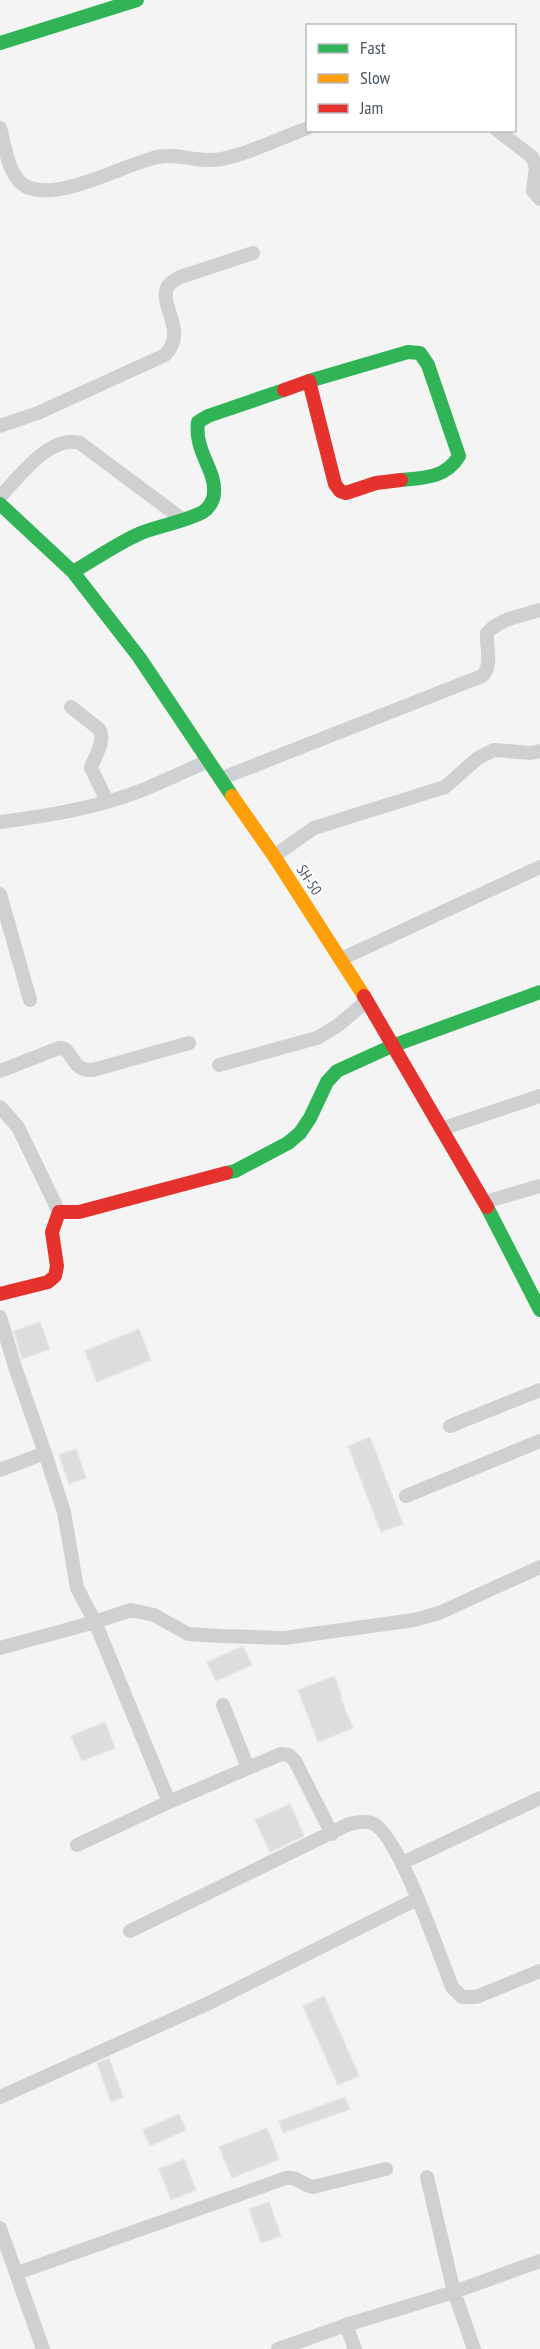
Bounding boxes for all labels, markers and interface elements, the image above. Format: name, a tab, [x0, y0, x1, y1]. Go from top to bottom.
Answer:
legend	[306, 24, 516, 132]
text: Fast	[360, 36, 386, 59]
text: Slow	[360, 66, 391, 89]
text: Jam	[359, 96, 383, 119]
street label: SH-50	[293, 861, 326, 899]

